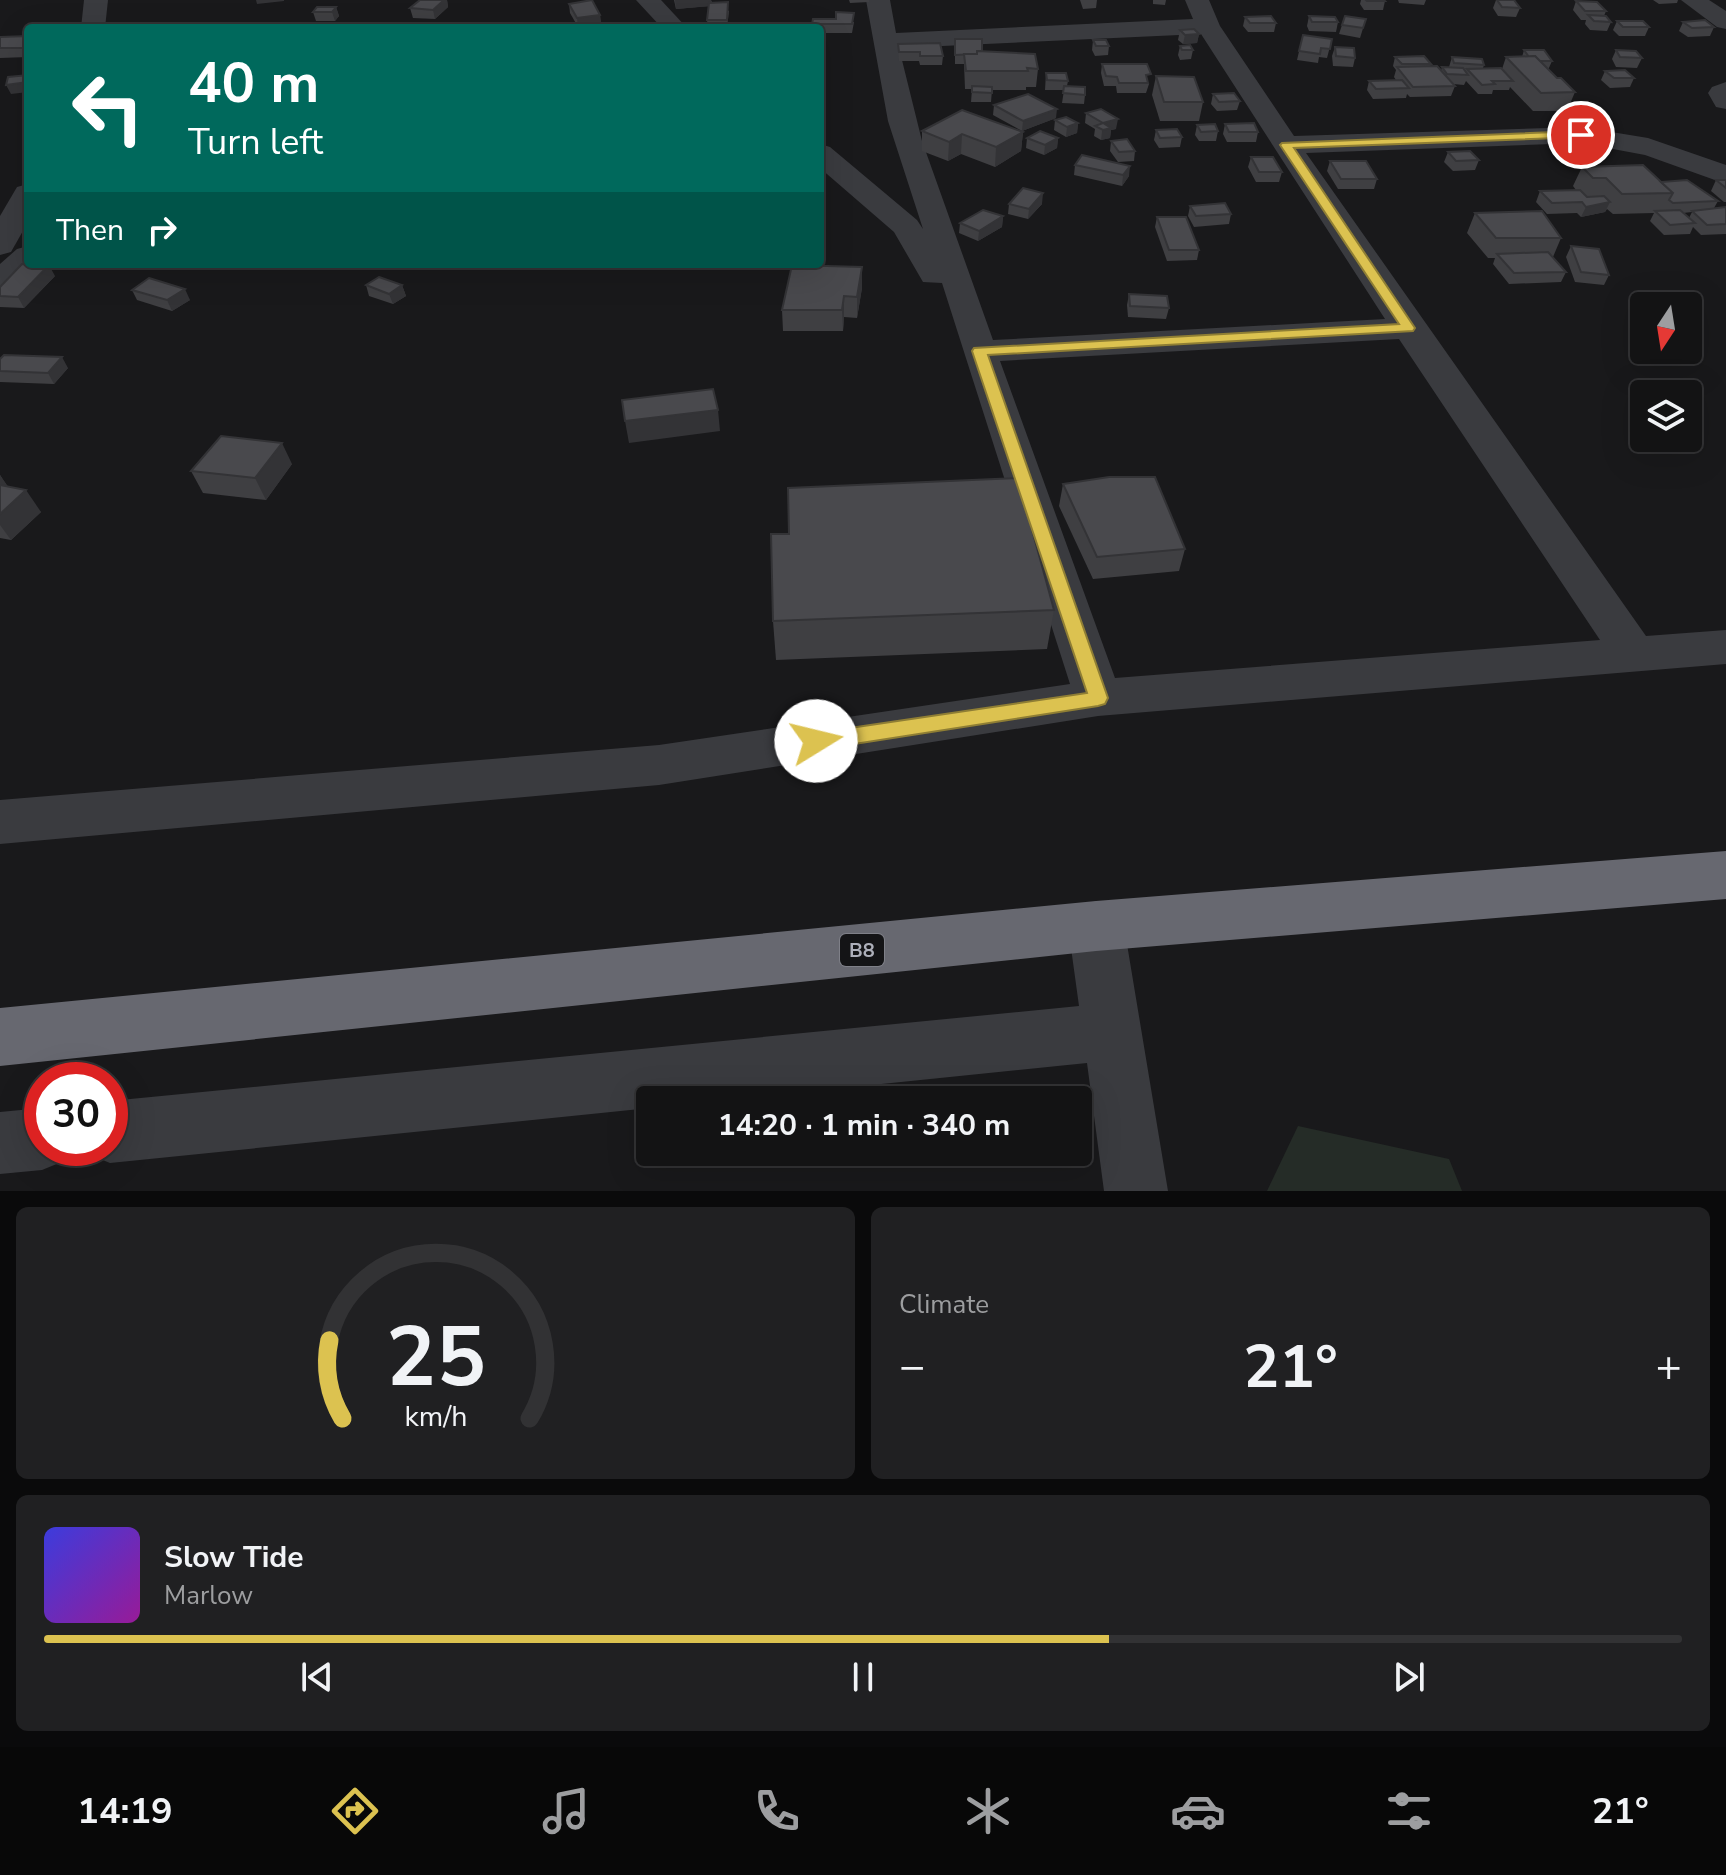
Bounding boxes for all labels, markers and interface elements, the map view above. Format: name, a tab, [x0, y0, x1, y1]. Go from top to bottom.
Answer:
text: 40 m	[188, 45, 319, 122]
icon: left	[56, 56, 160, 160]
pin	[1547, 101, 1615, 169]
icon: arrive	[1559, 113, 1603, 157]
text: Turn left	[188, 118, 323, 167]
icon: right	[140, 208, 184, 252]
text: Then	[56, 210, 124, 251]
north arrow	[1630, 292, 1702, 364]
map controls	[1630, 292, 1702, 452]
button: layers	[1630, 380, 1702, 452]
position arrow	[774, 699, 858, 783]
road number: B8	[840, 934, 884, 966]
speed limit sign: 30	[24, 1062, 128, 1166]
text: 14:20 · 1 min · 340 m	[718, 1105, 1010, 1146]
text: Climate	[899, 1287, 989, 1322]
text: 25	[386, 1301, 485, 1414]
text: 21°	[1243, 1326, 1338, 1408]
text: −	[899, 1337, 925, 1397]
text: +	[1656, 1337, 1682, 1397]
text: km/h	[404, 1397, 467, 1436]
text: Slow Tide	[164, 1537, 304, 1578]
text: Marlow	[164, 1578, 253, 1613]
icon: previous	[295, 1655, 339, 1699]
icon: pause	[841, 1655, 885, 1699]
icon: next	[1387, 1655, 1431, 1699]
icon: directions	[327, 1783, 383, 1839]
icon: music	[538, 1783, 594, 1839]
icon: phone	[749, 1783, 805, 1839]
icon: climate	[960, 1783, 1016, 1839]
icon: car	[1170, 1783, 1226, 1839]
icon: filters	[1381, 1783, 1437, 1839]
text: 14:19	[77, 1787, 173, 1836]
text: 21°	[1592, 1787, 1649, 1836]

